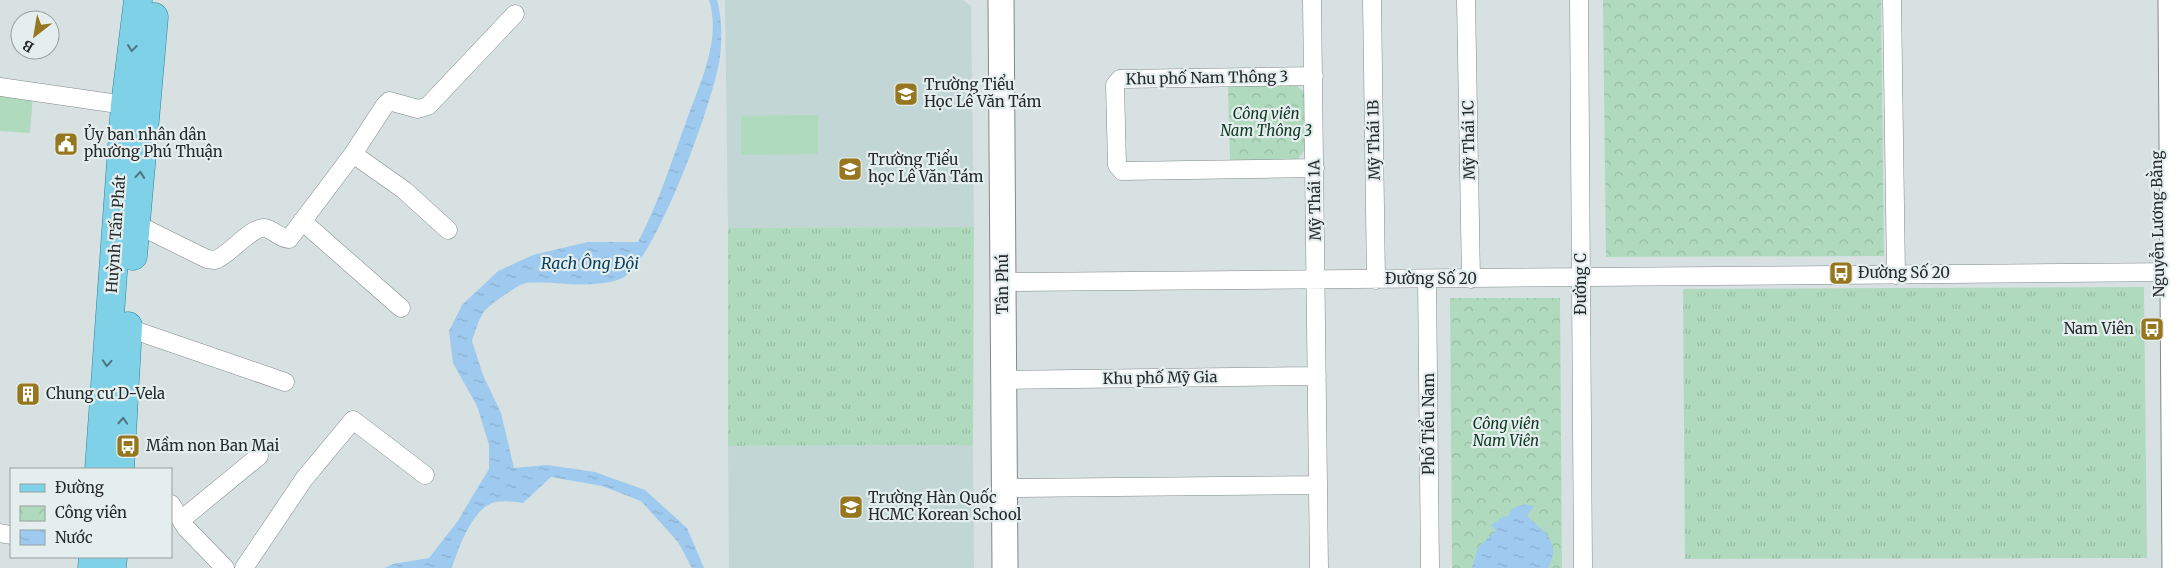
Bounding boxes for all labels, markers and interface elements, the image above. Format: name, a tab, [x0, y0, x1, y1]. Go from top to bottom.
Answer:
north arrow	[10, 10, 60, 60]
text: B	[19, 36, 37, 56]
one-way arrow	[127, 45, 138, 53]
street label: Khu phố Nam Thông 3	[1126, 66, 1288, 88]
place label: Trường Tiểu Học Lê Văn Tám	[924, 74, 1041, 111]
school or university icon: Trường Tiểu Học Lê Văn Tám	[893, 81, 919, 107]
street label: Mỹ Thái 1B	[1363, 100, 1384, 180]
street label: Mỹ Thái 1C	[1458, 100, 1479, 180]
park label: Công viên Nam Thông 3	[1220, 104, 1312, 140]
place label: Ủy ban nhân dân phường Phú Thuận	[84, 124, 223, 161]
public building icon: Ủy ban nhân dân phường Phú Thuận	[53, 131, 79, 157]
place label: Trường Tiểu học Lê Văn Tám	[868, 149, 984, 186]
street label: Nguyễn Lương Bằng	[2144, 150, 2168, 298]
school or university icon: Trường Tiểu học Lê Văn Tám	[837, 156, 863, 182]
street label: Mỹ Thái 1A	[1304, 159, 1325, 241]
one-way arrow	[134, 170, 145, 178]
street label: Huỳnh Tấn Phát	[101, 174, 129, 293]
water label: Rạch Ông Đội	[541, 253, 639, 273]
street label: Đường C	[1571, 253, 1590, 315]
street label: Tân Phú	[993, 254, 1012, 314]
bus stop icon: Đường Số 20	[1828, 260, 1854, 286]
place label: Đường Số 20	[1858, 262, 1950, 282]
street label: Đường Số 20	[1385, 268, 1477, 288]
bus stop icon: Nam Viên	[2139, 316, 2165, 342]
place label: Nam Viên	[2064, 319, 2134, 338]
one-way arrow	[101, 359, 112, 367]
street label: Khu phố Mỹ Gia	[1102, 366, 1218, 388]
street label: Phố Tiểu Nam	[1418, 373, 1438, 475]
building icon: Chung cư D-Vela	[15, 381, 41, 407]
place label: Chung cư D-Vela	[46, 384, 165, 403]
park label: Công viên Nam Viên	[1472, 414, 1540, 450]
one-way arrow	[117, 416, 128, 424]
bus stop icon: Mầm non Ban Mai	[115, 433, 141, 459]
place label: Mầm non Ban Mai	[146, 435, 279, 455]
legend	[10, 468, 172, 558]
text: Đường	[55, 478, 104, 497]
place label: Trường Hàn Quốc HCMC Korean School	[868, 487, 1022, 524]
school or university icon: Trường Hàn Quốc HCMC Korean School	[838, 494, 864, 520]
text: Công viên	[55, 503, 127, 522]
text: Nước	[55, 528, 93, 547]

